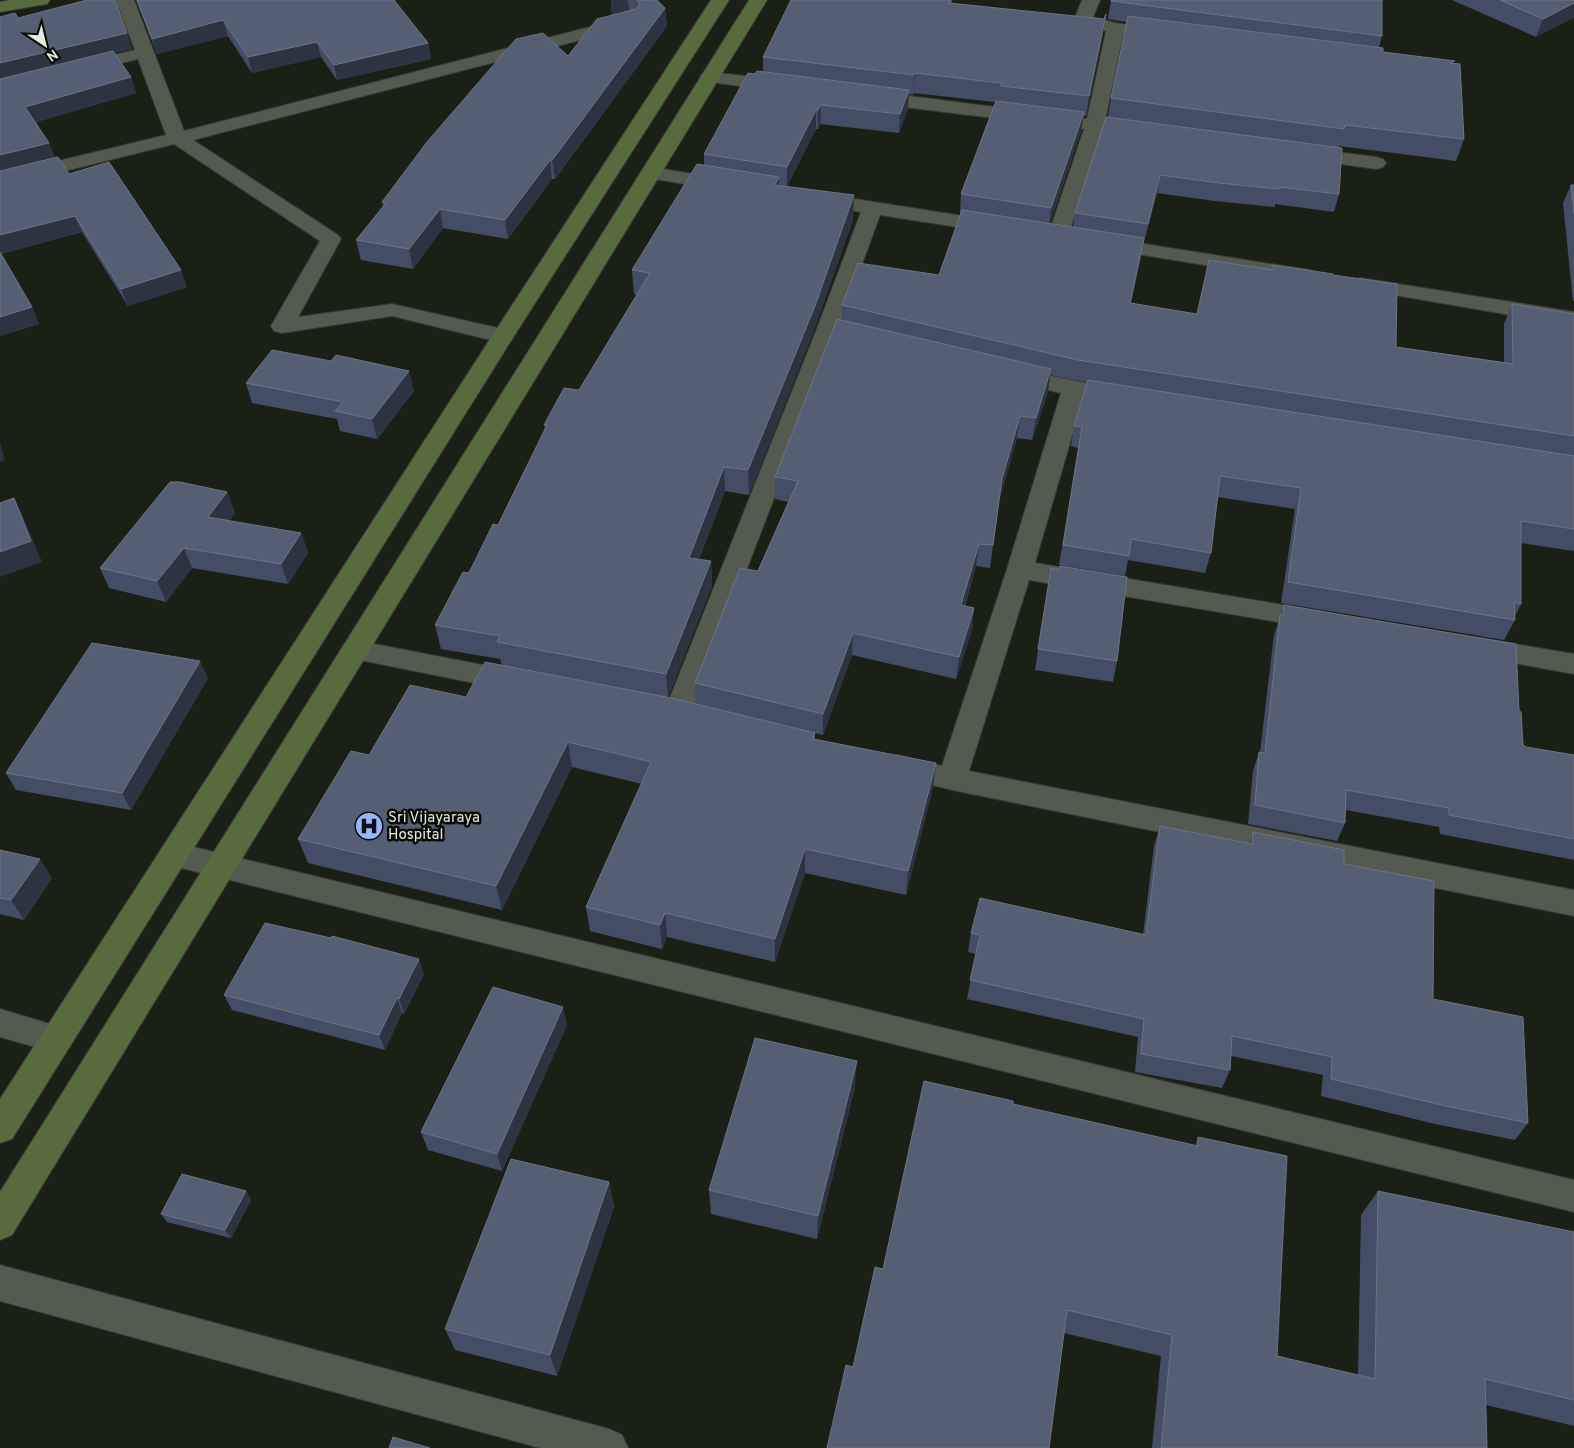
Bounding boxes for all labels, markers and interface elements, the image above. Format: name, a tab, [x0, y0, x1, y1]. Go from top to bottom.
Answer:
north arrow	[20, 20, 70, 70]
text: N	[43, 45, 61, 64]
place label: Sri Vijayaraya Hospital	[388, 809, 480, 845]
hospital icon: Sri Vijayaraya Hospital	[354, 811, 384, 841]

